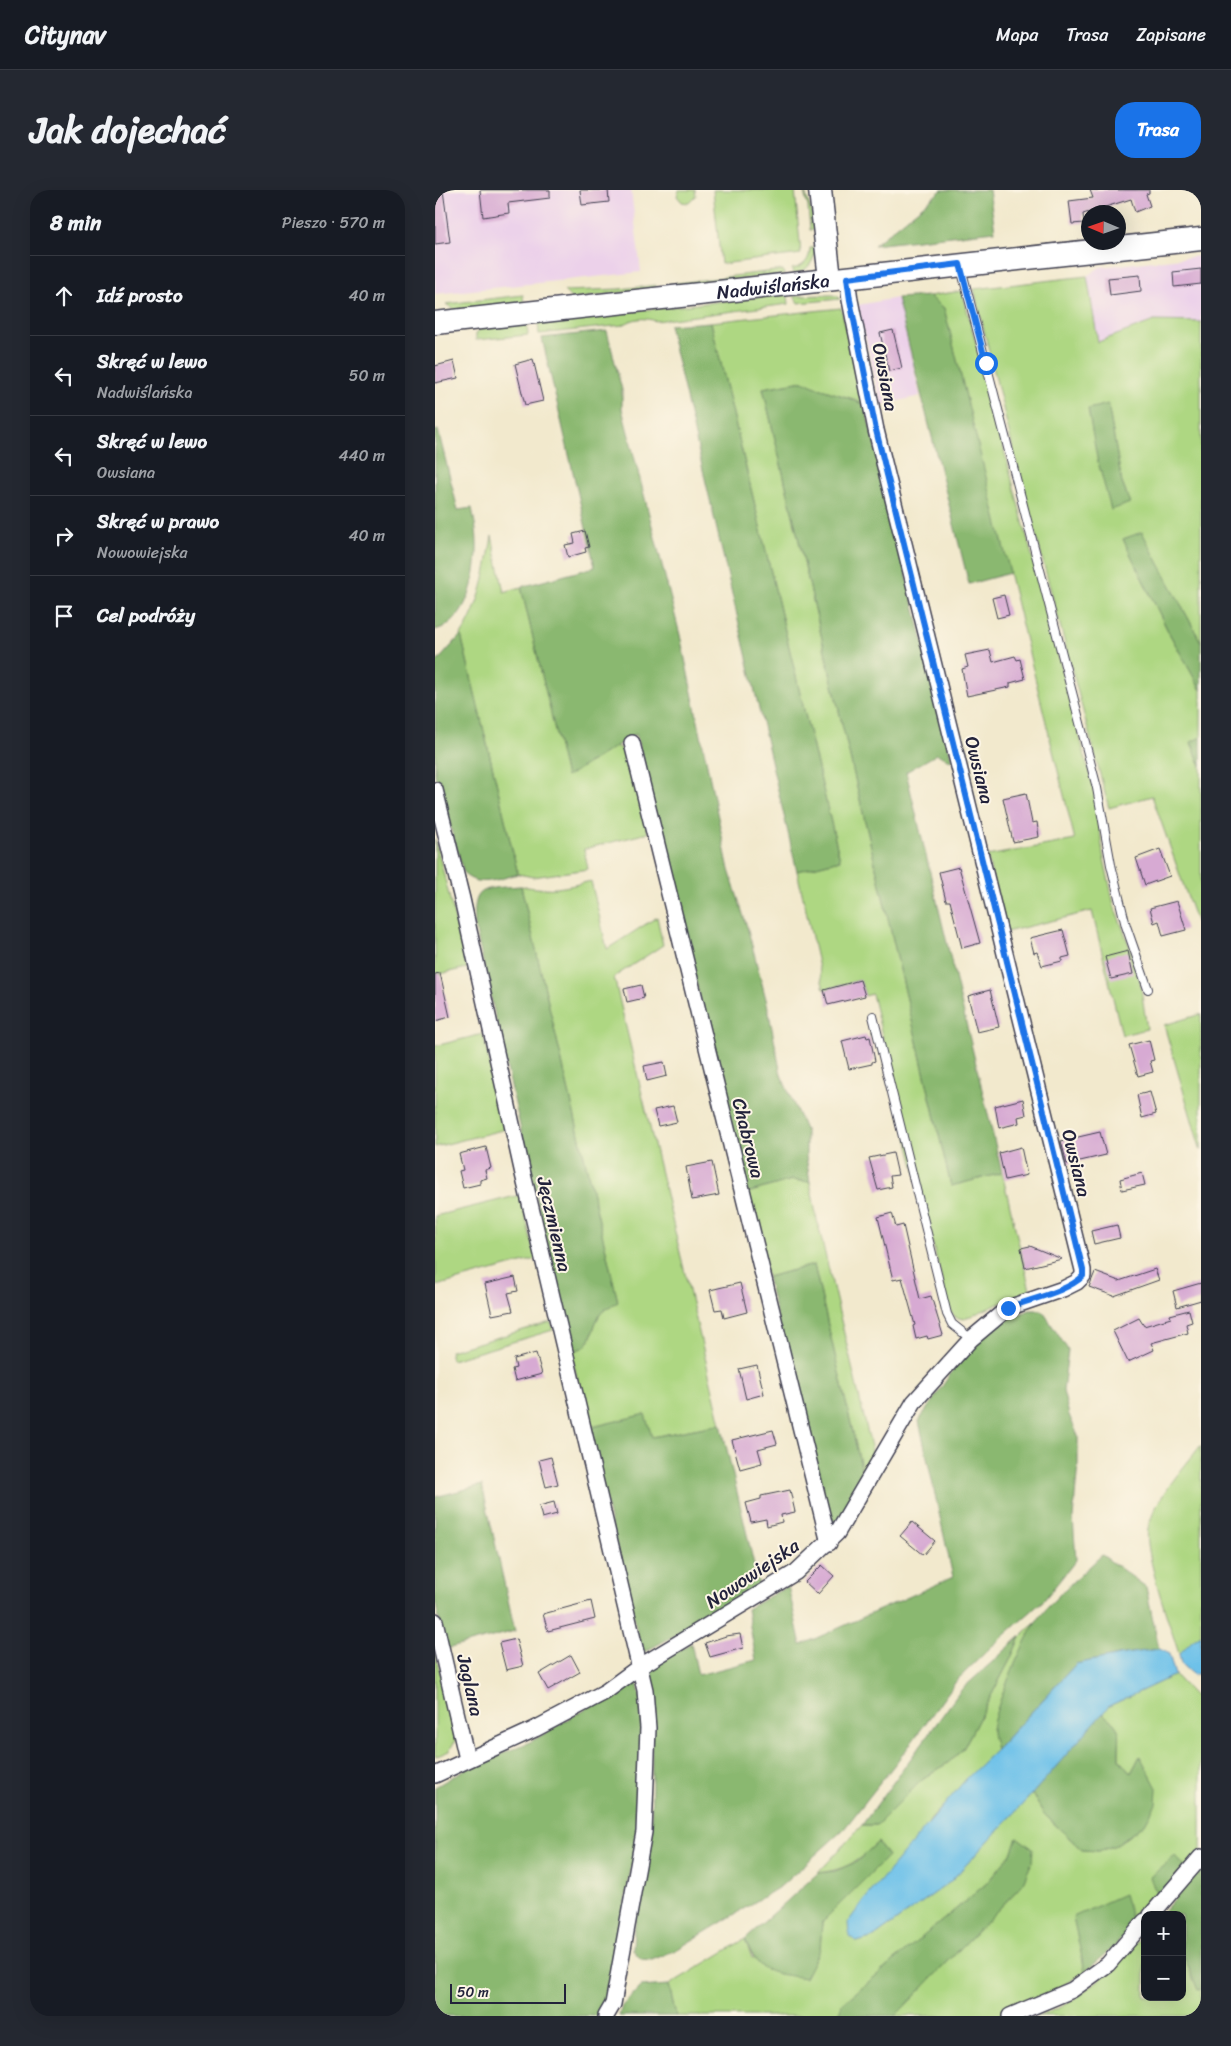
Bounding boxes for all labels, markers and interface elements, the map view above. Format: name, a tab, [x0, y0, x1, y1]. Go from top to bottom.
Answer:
text: Citynav	[25, 14, 106, 56]
text: Mapa	[996, 19, 1038, 51]
text: Trasa	[1066, 19, 1108, 51]
text: Zapisane	[1136, 19, 1206, 51]
text: Jak dojechać	[30, 99, 226, 161]
button: Trasa	[1115, 102, 1201, 158]
text: 8 min	[50, 204, 101, 242]
north arrow	[1081, 205, 1126, 250]
text: Pieszo · 570 m	[282, 208, 385, 237]
street label: Nadwiślańska	[715, 264, 832, 309]
text: Idź prosto	[97, 279, 183, 312]
text: 40 m	[348, 281, 385, 310]
icon: ahead	[50, 282, 78, 310]
street label: Owsiana	[863, 340, 908, 414]
text: Skręć w lewo	[97, 345, 207, 378]
route start	[975, 352, 998, 375]
text: 50 m	[349, 361, 385, 390]
icon: left	[50, 362, 78, 390]
text: Nadwiślańska	[97, 378, 193, 407]
text: Skręć w lewo	[97, 425, 207, 458]
text: 440 m	[338, 441, 385, 470]
icon: left	[50, 442, 78, 470]
text: Owsiana	[97, 458, 155, 487]
text: Skręć w prawo	[97, 505, 219, 538]
text: 40 m	[348, 521, 385, 550]
icon: right	[50, 522, 78, 550]
text: Nowowiejska	[97, 538, 188, 567]
text: Cel podróży	[97, 599, 195, 632]
icon: arrive	[50, 602, 78, 630]
street label: Owsiana	[955, 733, 1004, 808]
street label: Chabrowa	[723, 1095, 775, 1182]
street label: Owsiana	[1052, 1126, 1101, 1201]
street label: Jęczmienna	[527, 1172, 582, 1275]
route end	[997, 1297, 1020, 1320]
street label: Nowowiejska	[698, 1529, 807, 1617]
street label: Jaglana	[447, 1650, 494, 1720]
map controls	[1141, 1911, 1186, 2001]
button: +	[1141, 1911, 1186, 1956]
button: −	[1141, 1956, 1186, 2001]
text: 50 m	[457, 1980, 489, 2005]
scale bar	[450, 1981, 566, 2004]

